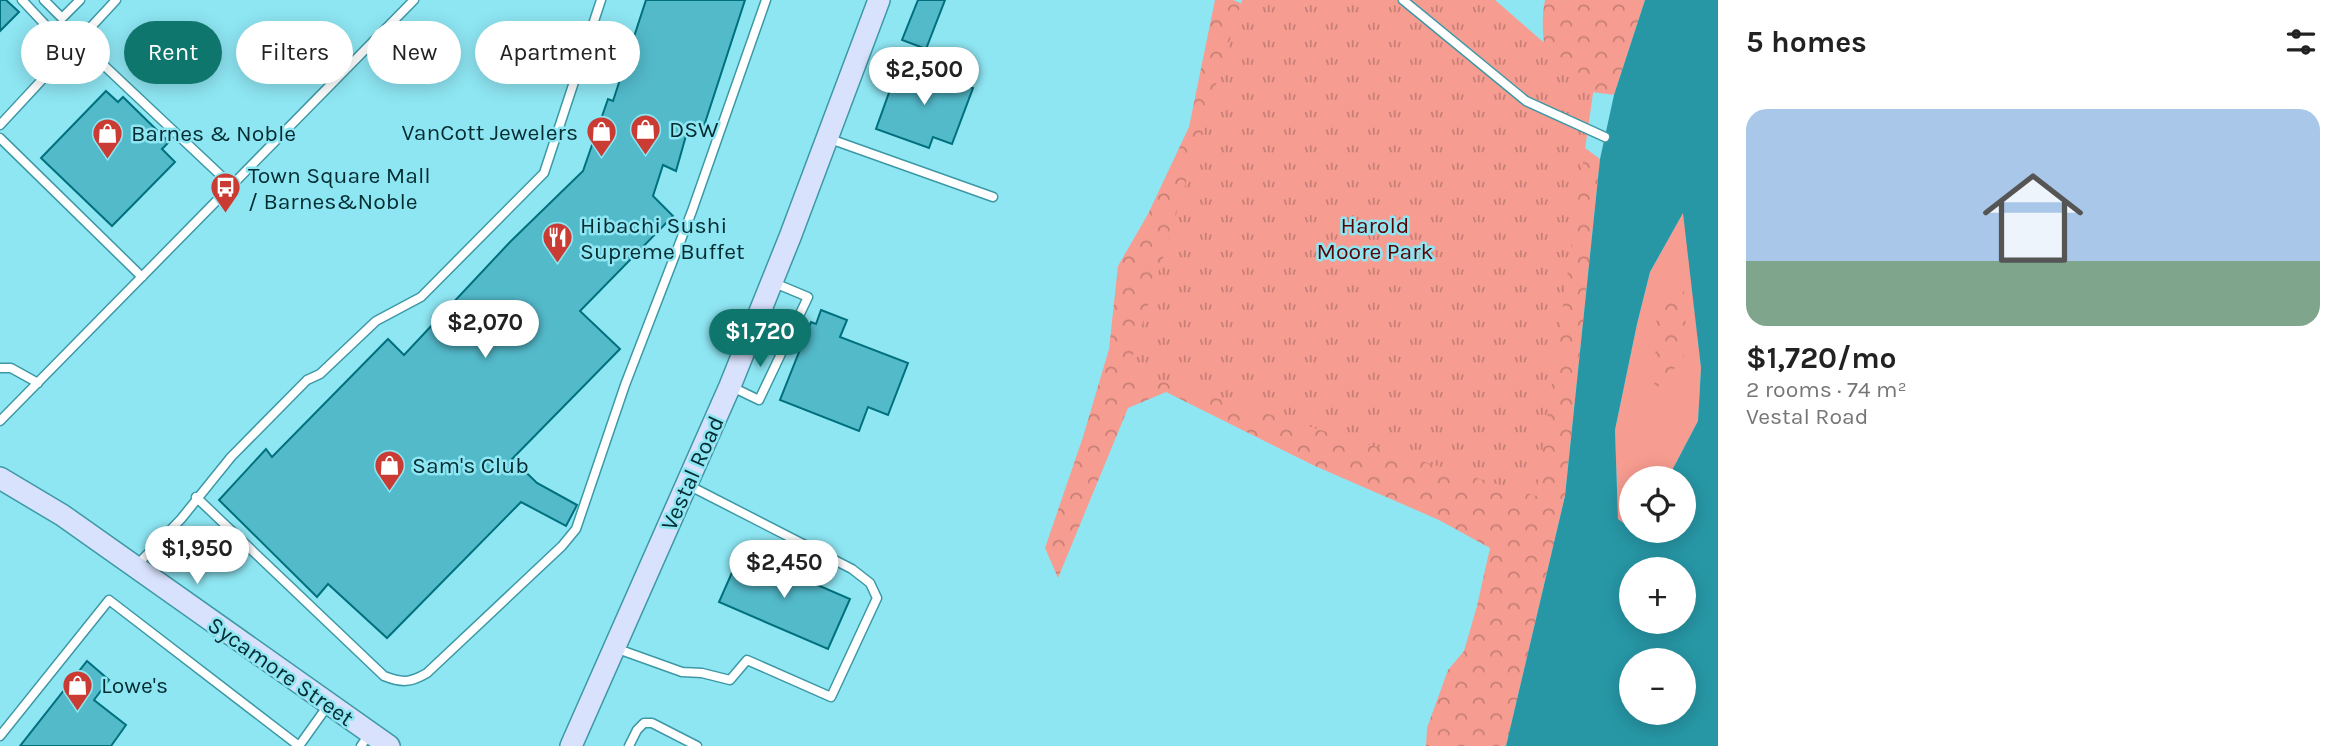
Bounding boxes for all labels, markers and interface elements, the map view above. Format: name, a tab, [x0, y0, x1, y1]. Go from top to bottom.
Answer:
chip: Buy	[21, 21, 110, 84]
chip: Rent	[124, 21, 222, 84]
chip: Filters	[236, 21, 353, 84]
chip: New	[367, 21, 461, 84]
chip: Apartment	[475, 21, 640, 84]
icon: filters	[2282, 23, 2320, 61]
text: 5 homes	[1746, 24, 1867, 60]
pin: $2,500	[867, 48, 981, 107]
text: $2,500	[885, 56, 963, 83]
shop icon: DSW	[629, 112, 663, 156]
shop icon: VanCott Jewelers	[584, 115, 618, 159]
shop icon: Barnes & Noble	[91, 116, 125, 160]
place label: DSW	[669, 116, 719, 143]
place label: VanCott Jewelers	[402, 119, 578, 146]
place label: Barnes & Noble	[131, 120, 296, 147]
icon: home	[1970, 155, 2096, 281]
place label: Town Square Mall / Barnes&Noble	[248, 162, 431, 215]
bus stop icon: Town Square Mall / Barnes&Noble	[208, 171, 242, 215]
place label: Hibachi Sushi Supreme Buffet	[580, 212, 745, 265]
park label: Harold Moore Park	[1317, 212, 1433, 265]
restaurant icon: Hibachi Sushi Supreme Buffet	[540, 221, 574, 265]
pin: $2,070	[428, 300, 542, 360]
text: $2,070	[447, 309, 523, 336]
pin: $1,720	[703, 310, 817, 369]
text: $1,720	[725, 318, 795, 345]
text: $1,720/mo	[1746, 340, 1897, 376]
text: 2 rooms · 74 m²	[1746, 376, 1907, 403]
text: Vestal Road	[1746, 403, 1868, 430]
street label: Vestal Road	[655, 412, 730, 535]
shop icon: Sam's Club	[372, 448, 406, 492]
place label: Sam's Club	[412, 452, 529, 479]
map controls	[1619, 466, 1696, 725]
button: locate	[1619, 466, 1696, 543]
pin: $1,950	[140, 526, 254, 586]
text: $1,950	[161, 535, 233, 562]
pin: $2,450	[727, 540, 841, 600]
text: $2,450	[745, 549, 823, 576]
button: +	[1619, 557, 1696, 634]
street label: Sycamore Street	[203, 611, 359, 732]
button: −	[1619, 648, 1696, 725]
shop icon: Lowe's	[61, 668, 95, 712]
place label: Lowe's	[101, 672, 168, 699]

